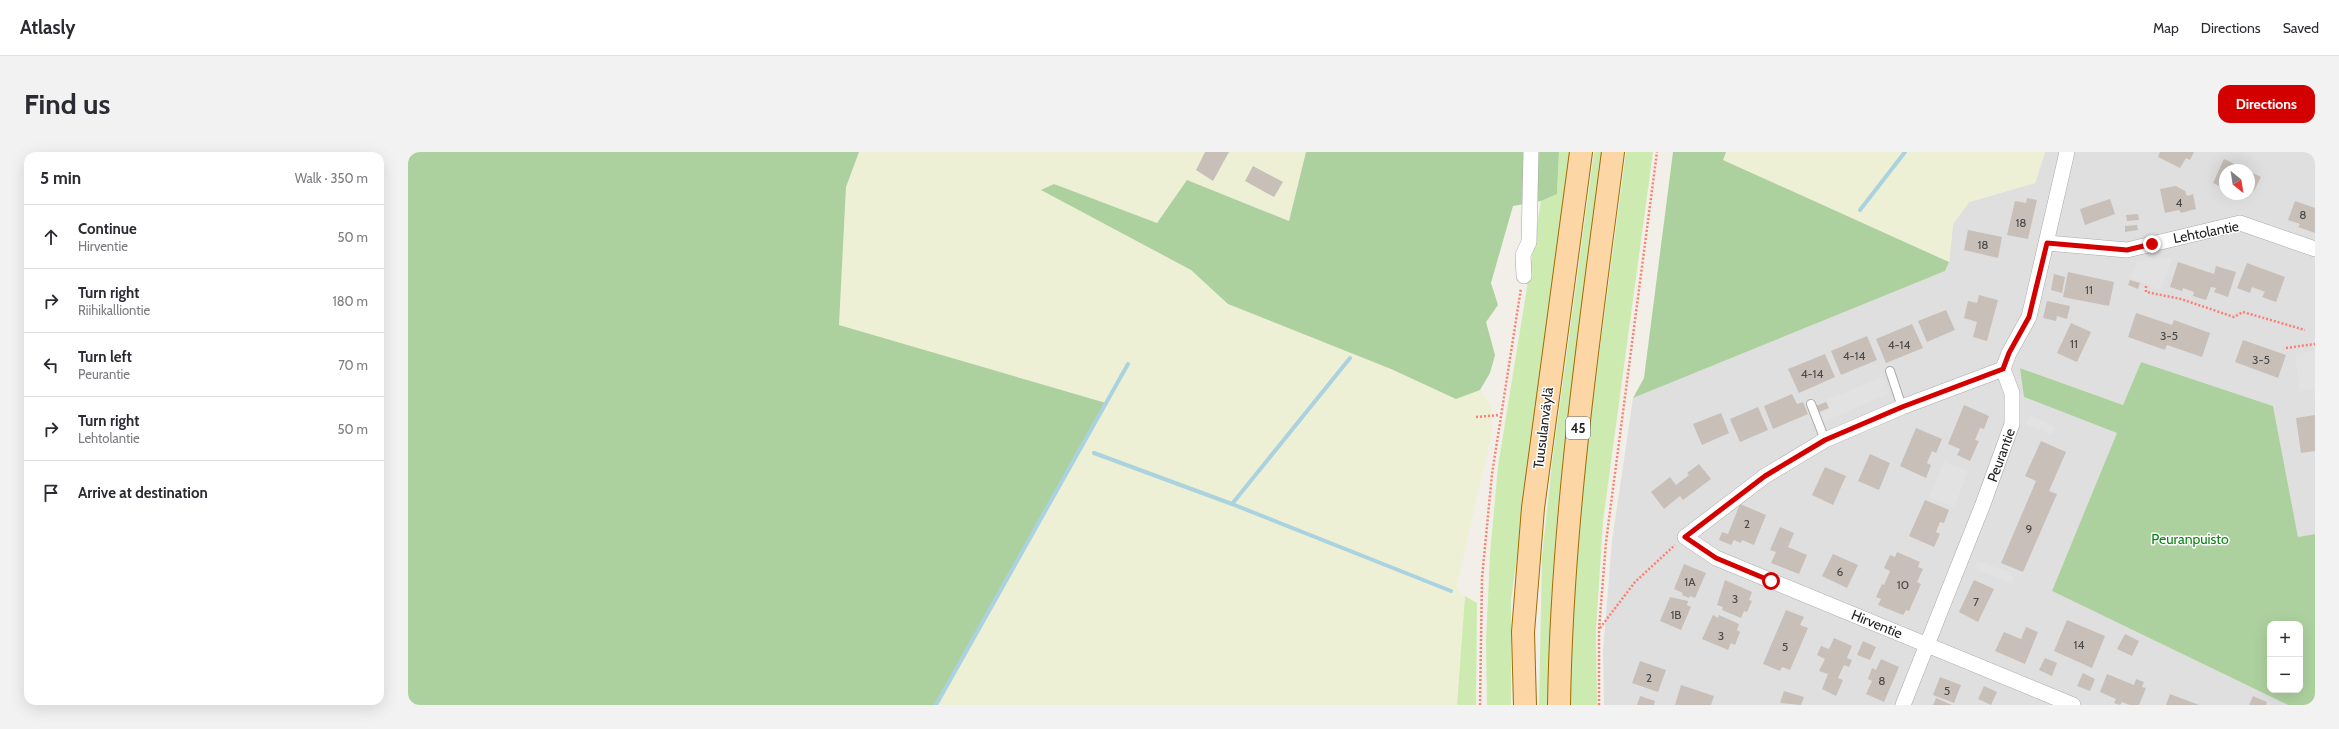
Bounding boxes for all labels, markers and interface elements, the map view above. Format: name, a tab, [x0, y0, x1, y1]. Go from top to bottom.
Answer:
text: Atlasly	[20, 16, 76, 39]
text: Map	[2153, 19, 2179, 37]
text: Directions	[2201, 19, 2261, 37]
text: Saved	[2283, 19, 2319, 37]
button: Directions	[2218, 85, 2315, 123]
text: Find us	[24, 87, 110, 121]
north arrow	[2219, 164, 2255, 200]
text: 5 min	[40, 168, 81, 188]
text: Walk · 350 m	[295, 170, 368, 186]
house number: 4	[2176, 195, 2183, 210]
house number: 8	[2299, 207, 2307, 222]
house number: 18	[2015, 215, 2027, 230]
street label: Lehtolantie	[2172, 217, 2240, 247]
text: Continue	[78, 220, 137, 238]
icon: ahead	[40, 226, 62, 248]
text: 50 m	[338, 229, 368, 245]
route end	[2143, 235, 2161, 253]
house number: 18	[1977, 237, 1989, 252]
text: Hirventie	[78, 238, 128, 254]
house number: 11	[2085, 282, 2093, 297]
text: Turn right	[78, 284, 139, 302]
icon: right	[40, 290, 62, 312]
text: 180 m	[332, 293, 368, 309]
text: Riihikalliontie	[78, 302, 150, 318]
house number: 3-5	[2160, 328, 2178, 343]
house number: 11	[2070, 336, 2078, 351]
house number: 4-14	[1888, 337, 1910, 352]
text: Turn left	[78, 348, 132, 366]
house number: 4-14	[1843, 348, 1865, 363]
house number: 3-5	[2252, 352, 2270, 367]
icon: left	[40, 354, 62, 376]
text: 70 m	[338, 357, 368, 373]
text: Peurantie	[78, 366, 130, 382]
house number: 4-14	[1801, 366, 1823, 381]
street label: Tuusulanväylä	[1529, 386, 1557, 470]
text: Turn right	[78, 412, 139, 430]
road number: 45	[1566, 417, 1590, 439]
icon: right	[40, 418, 62, 440]
text: 50 m	[338, 421, 368, 437]
street label: Peurantie	[1983, 426, 2019, 484]
text: Lehtolantie	[78, 430, 140, 446]
icon: arrive	[40, 482, 62, 504]
text: Arrive at destination	[78, 484, 208, 502]
house number: 2	[1744, 516, 1750, 531]
house number: 9	[2026, 521, 2033, 536]
park label: Peuranpuisto	[2151, 530, 2229, 548]
house number: 6	[1837, 564, 1844, 579]
route start	[1762, 572, 1780, 590]
house number: 1A	[1684, 574, 1696, 589]
house number: 10	[1897, 577, 1909, 592]
house number: 3	[1732, 591, 1738, 606]
house number: 7	[1973, 594, 1979, 609]
street label: Hirventie	[1849, 606, 1905, 642]
house number: 1B	[1670, 607, 1682, 622]
map controls	[2267, 621, 2303, 693]
button: +	[2267, 621, 2303, 657]
house number: 3	[1718, 628, 1724, 643]
house number: 14	[2074, 637, 2084, 652]
house number: 5	[1782, 639, 1788, 654]
button: −	[2267, 657, 2303, 693]
house number: 2	[1646, 670, 1652, 685]
house number: 8	[1878, 673, 1886, 688]
house number: 5	[1944, 683, 1950, 698]

